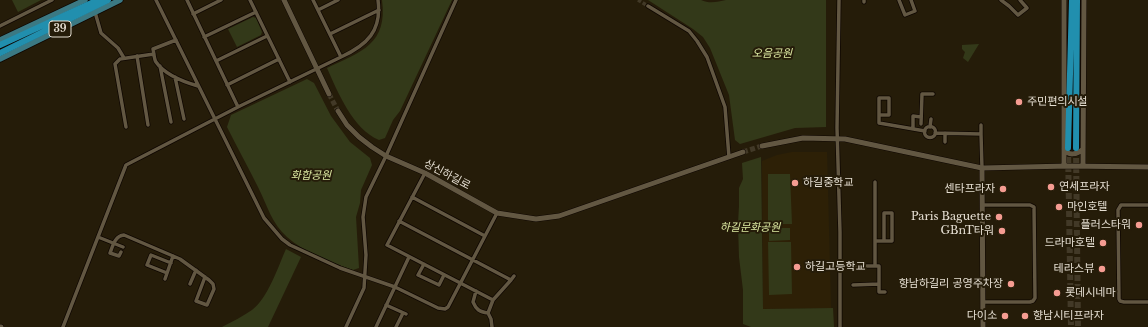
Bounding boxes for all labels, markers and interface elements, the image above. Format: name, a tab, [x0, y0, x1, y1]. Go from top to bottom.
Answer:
road number: 39	[49, 21, 71, 37]
park label: 오음공원	[752, 47, 792, 61]
place label: 주민편의시설	[1027, 95, 1088, 109]
marker: 주민편의시설	[1014, 97, 1024, 107]
street label: 상신하길로	[422, 157, 472, 193]
park label: 화합공원	[291, 169, 331, 183]
place label: 하길중학교	[803, 176, 854, 190]
marker: 하길중학교	[790, 178, 800, 188]
place label: 연세프라자	[1059, 180, 1110, 194]
place label: 센타프라자	[944, 182, 995, 196]
marker: 연세프라자	[1046, 182, 1056, 192]
marker: 센타프라자	[998, 184, 1008, 194]
place label: 마인호텔	[1067, 200, 1107, 214]
marker: 마인호텔	[1054, 202, 1064, 212]
place label: Paris Baguette	[911, 210, 991, 224]
marker: Paris Baguette	[994, 212, 1004, 222]
place label: 플러스타워	[1080, 218, 1131, 232]
marker: 플러스타워	[1134, 220, 1144, 230]
park label: 하길문화공원	[720, 221, 780, 235]
place label: GBnT타워	[940, 224, 994, 238]
marker: GBnT타워	[997, 226, 1007, 236]
place label: 드라마호텔	[1044, 236, 1095, 250]
marker: 드라마호텔	[1098, 238, 1108, 248]
place label: 하길고등학교	[805, 260, 866, 274]
marker: 하길고등학교	[792, 262, 802, 272]
place label: 테라스뷰	[1054, 262, 1094, 276]
marker: 테라스뷰	[1097, 264, 1107, 274]
place label: 향남하길리 공영주차장	[899, 277, 1003, 291]
marker: 향남하길리 공영주차장	[1006, 279, 1016, 289]
place label: 롯데시네마	[1065, 286, 1116, 300]
marker: 롯데시네마	[1052, 288, 1062, 298]
place label: 다이소	[967, 309, 997, 323]
place label: 향남시티프라자	[1033, 309, 1104, 323]
marker: 다이소	[1000, 311, 1010, 321]
marker: 향남시티프라자	[1020, 311, 1030, 321]

